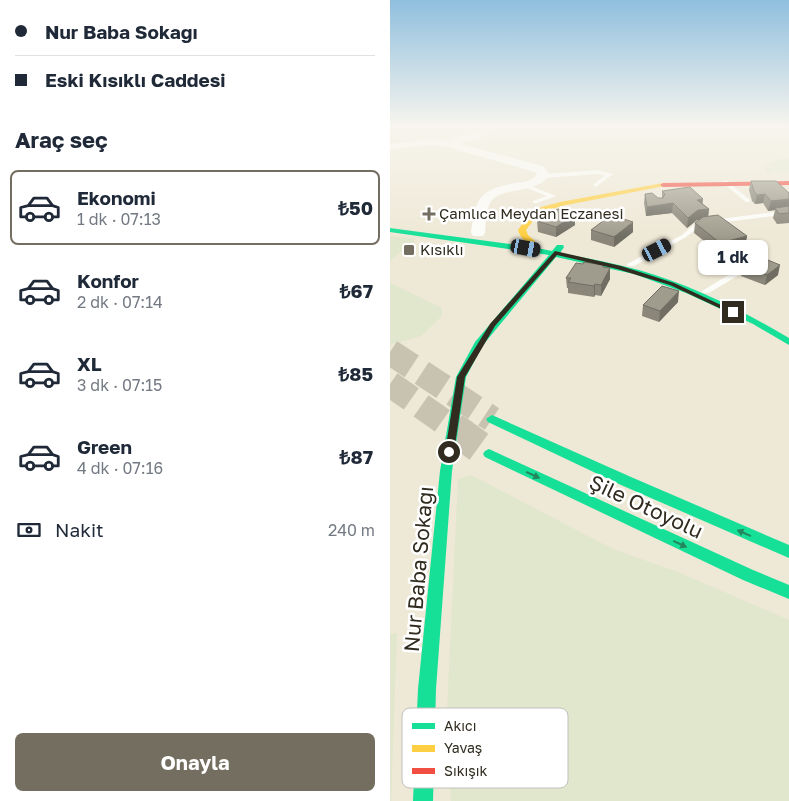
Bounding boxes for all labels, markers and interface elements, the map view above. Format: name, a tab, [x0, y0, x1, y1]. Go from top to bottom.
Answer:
text: Nur Baba Sokağı	[45, 20, 198, 43]
text: Eski Kısıklı Caddesi	[45, 68, 226, 91]
text: Araç seç	[15, 126, 108, 153]
icon: car	[17, 185, 62, 230]
text: Ekonomi	[77, 186, 156, 209]
text: ₺50	[338, 196, 373, 219]
place label: Çamlıca Meydan Eczanesi	[439, 204, 623, 222]
marker: Çamlıca Meydan Eczanesi	[423, 208, 435, 220]
text: 1 dk · 07:13	[77, 209, 161, 229]
car	[640, 237, 673, 263]
car	[509, 238, 542, 258]
place label: Kısıklı	[420, 240, 464, 258]
callout: 1 dk	[698, 240, 768, 274]
marker: Kısıklı	[402, 243, 416, 257]
text: 1 dk	[717, 247, 749, 267]
icon: car	[17, 268, 62, 313]
text: Konfor	[77, 269, 139, 292]
text: ₺67	[340, 279, 373, 302]
text: 2 dk · 07:14	[77, 292, 163, 312]
route end	[722, 301, 744, 323]
icon: car	[17, 351, 62, 396]
text: XL	[77, 352, 102, 375]
text: ₺85	[338, 362, 373, 385]
text: 3 dk · 07:15	[77, 375, 162, 395]
icon: car	[17, 434, 62, 479]
text: Green	[77, 435, 132, 458]
route start	[438, 441, 460, 463]
text: ₺87	[340, 445, 373, 468]
text: 4 dk · 07:16	[77, 458, 163, 478]
street label: Şile Otoyolu	[585, 468, 707, 544]
one-way arrow	[526, 471, 540, 479]
street label: Nur Baba Sokağı	[398, 485, 438, 653]
icon: cash	[15, 516, 43, 544]
text: Nakit	[55, 518, 104, 541]
text: 240 m	[328, 520, 375, 540]
one-way arrow	[737, 528, 751, 536]
one-way arrow	[673, 540, 687, 548]
legend	[402, 708, 568, 788]
text: Akıcı	[444, 717, 476, 734]
button: Onayla	[15, 733, 375, 791]
text: Yavaş	[444, 739, 482, 756]
text: Sıkışık	[444, 762, 488, 779]

